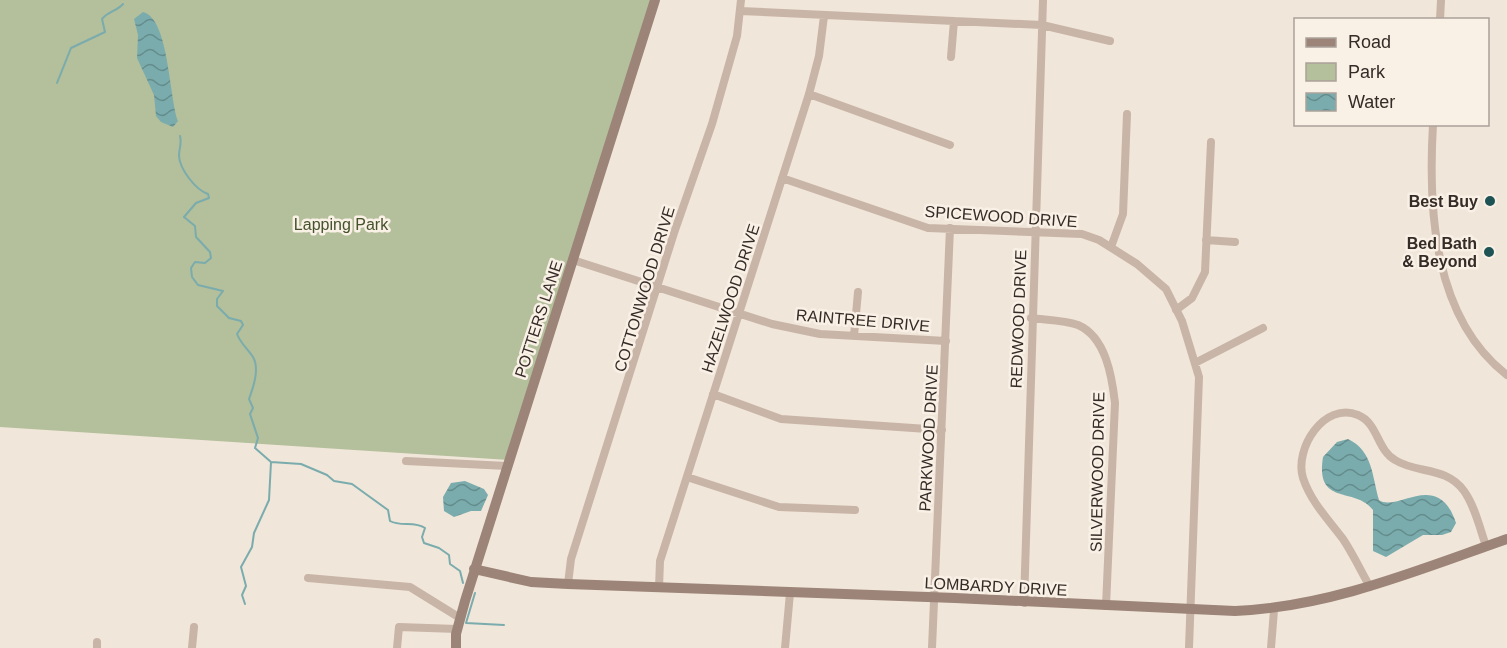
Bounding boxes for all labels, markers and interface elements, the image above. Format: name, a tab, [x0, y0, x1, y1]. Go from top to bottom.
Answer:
legend	[1294, 18, 1489, 126]
text: Road	[1348, 32, 1391, 52]
text: Park	[1348, 62, 1386, 82]
text: Water	[1348, 92, 1395, 112]
place label: Best Buy	[1409, 193, 1478, 210]
marker: Best Buy	[1483, 194, 1497, 208]
street label: SPICEWOOD DRIVE	[924, 203, 1078, 230]
street label: COTTONWOOD DRIVE	[611, 204, 678, 374]
park label: Lapping Park	[294, 216, 389, 233]
street label: HAZELWOOD DRIVE	[698, 222, 763, 375]
place label: Bed Bath & Beyond	[1402, 235, 1477, 270]
marker: Bed Bath & Beyond	[1482, 245, 1496, 259]
street label: REDWOOD DRIVE	[1008, 249, 1029, 389]
street label: POTTERS LANE	[512, 259, 565, 380]
street label: RAINTREE DRIVE	[795, 306, 931, 335]
street label: PARKWOOD DRIVE	[916, 364, 941, 512]
street label: SILVERWOOD DRIVE	[1088, 392, 1107, 552]
street label: LOMBARDY DRIVE	[924, 574, 1068, 599]

